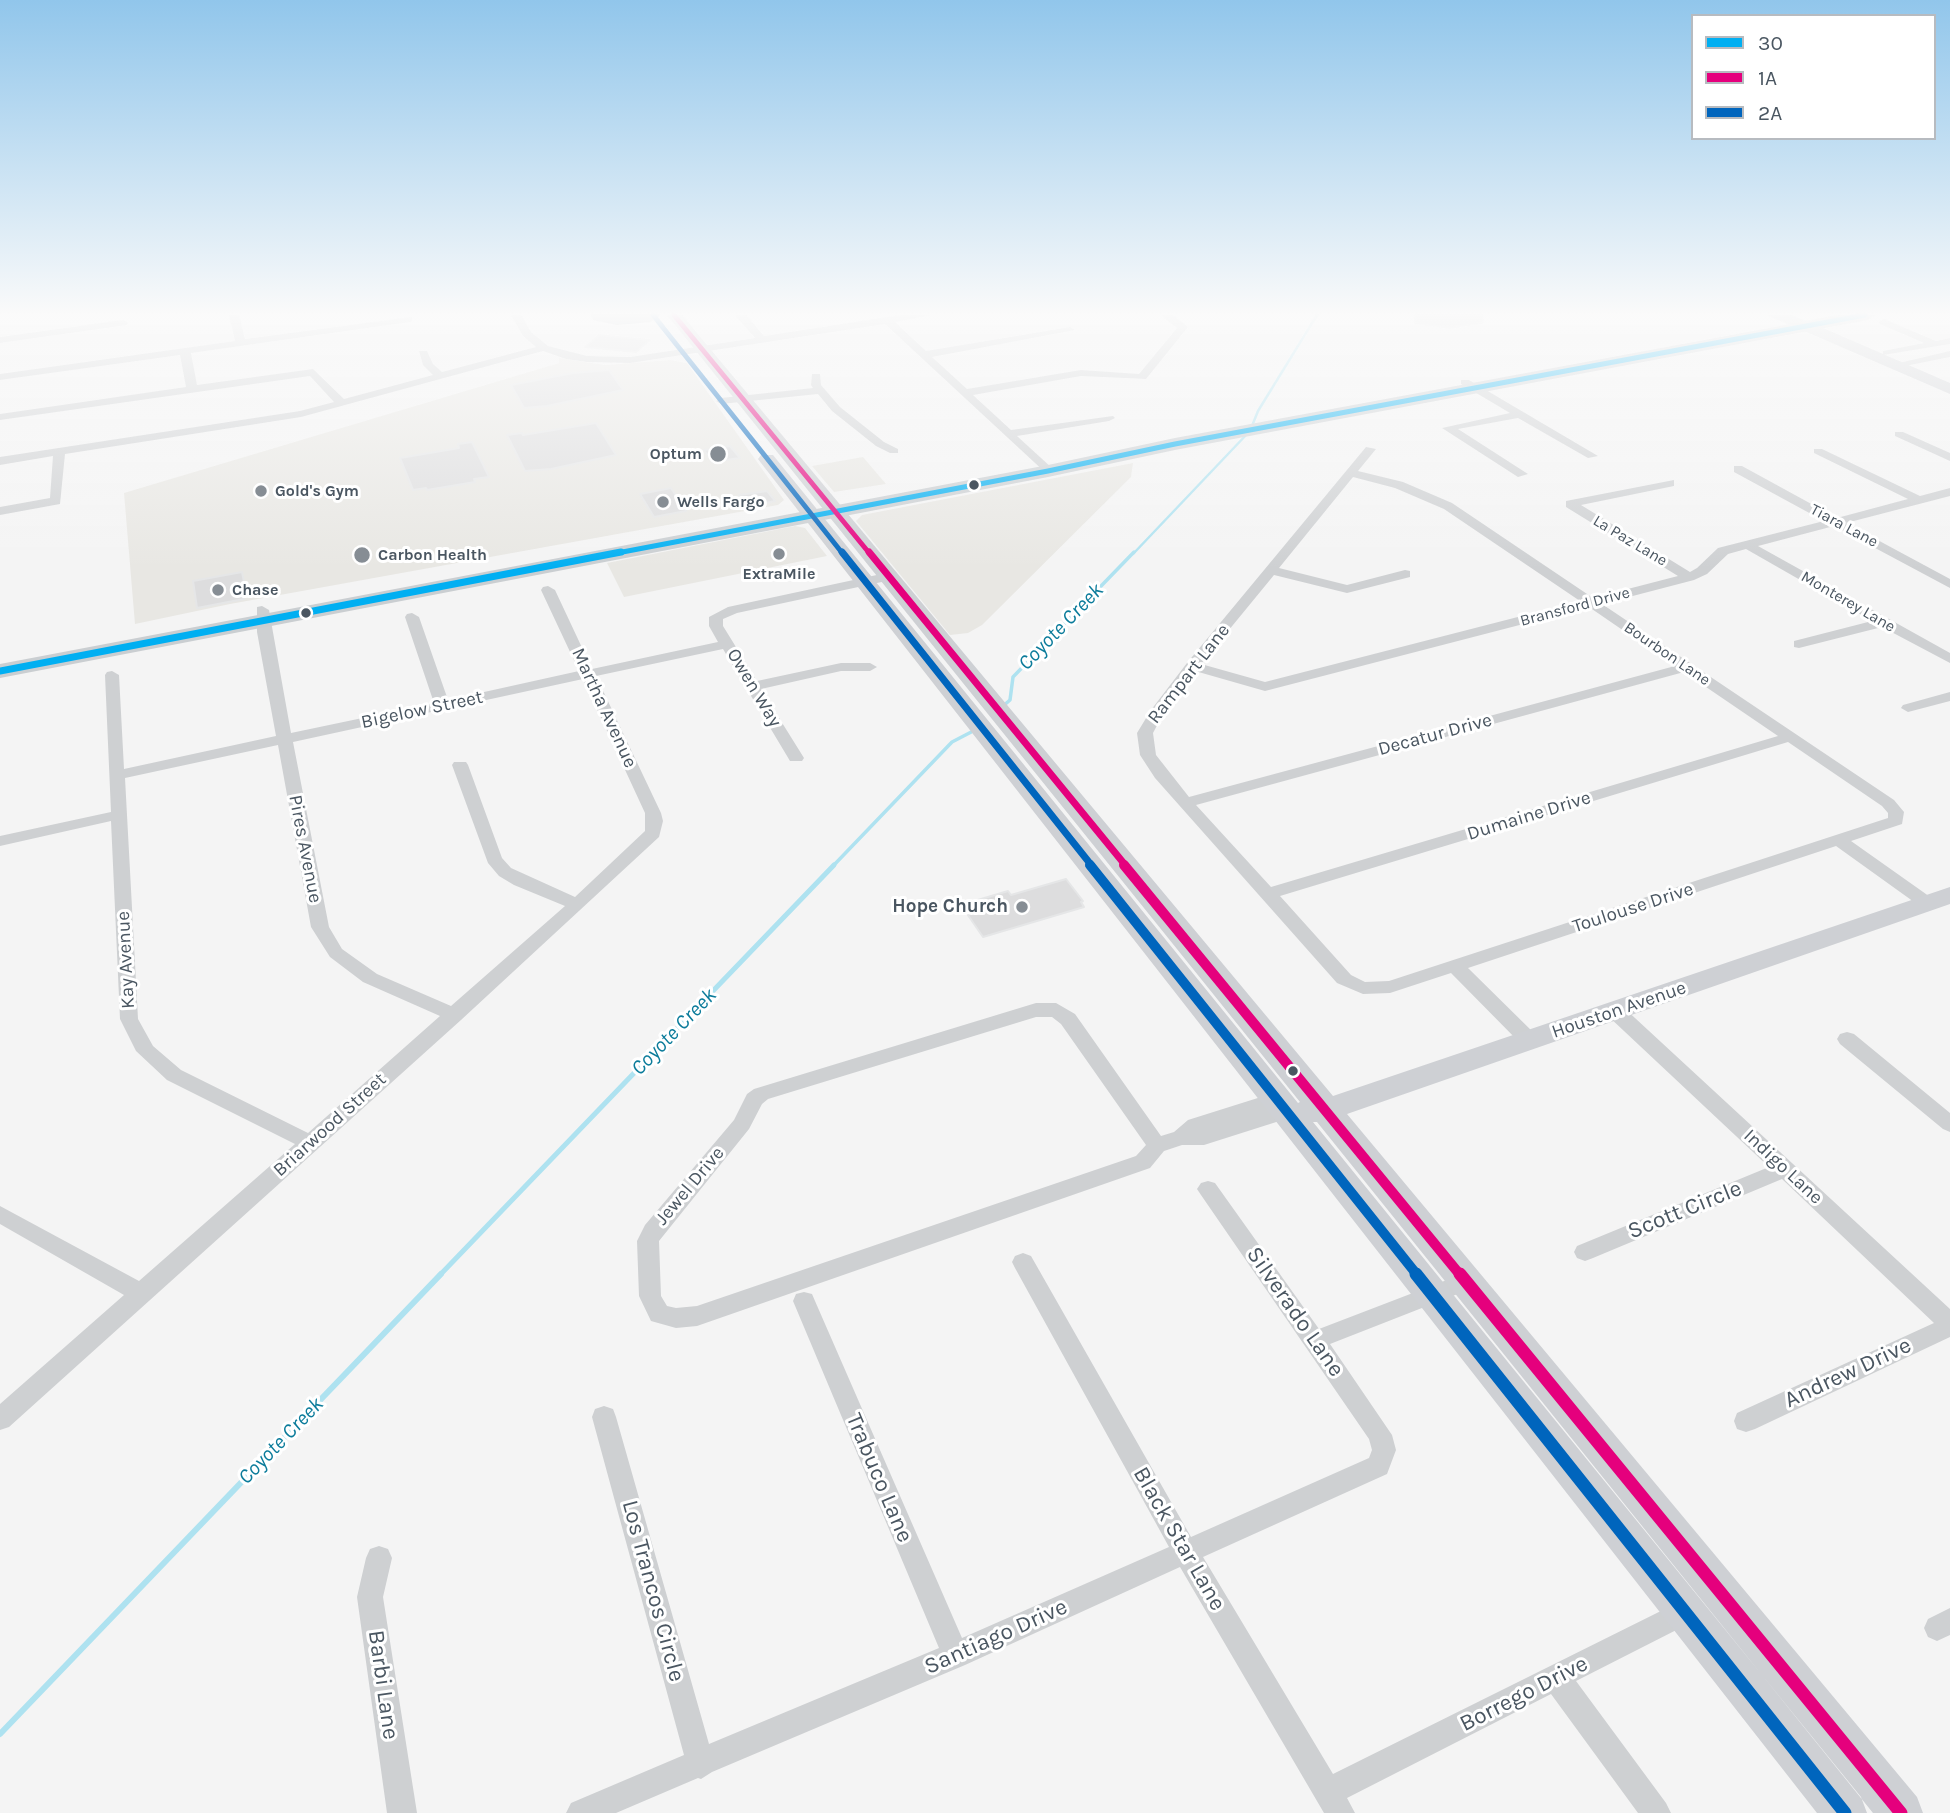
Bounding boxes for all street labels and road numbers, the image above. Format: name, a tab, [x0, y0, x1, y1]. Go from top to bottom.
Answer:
street label: Tiara Lane	[1807, 500, 1881, 552]
street label: La Paz Lane	[1589, 511, 1671, 571]
street label: Monterey Lane	[1797, 567, 1899, 637]
street label: Bransford Drive	[1518, 583, 1632, 631]
street label: Bourbon Lane	[1620, 618, 1714, 690]
street label: Rampart Lane	[1143, 619, 1235, 729]
street label: Martha Avenue	[566, 644, 642, 772]
street label: Owen Way	[722, 645, 786, 731]
street label: Bigelow Street	[359, 686, 485, 734]
street label: Decatur Drive	[1376, 709, 1494, 761]
street label: Dumaine Drive	[1464, 786, 1594, 846]
street label: Pires Avenue	[283, 793, 327, 905]
street label: Toulouse Drive	[1570, 878, 1696, 938]
street label: Kay Avenue	[112, 911, 140, 1009]
street label: Houston Avenue	[1549, 976, 1689, 1044]
street label: Briarwood Street	[269, 1068, 391, 1182]
street label: Indigo Lane	[1739, 1125, 1827, 1209]
street label: Jewel Drive	[651, 1142, 729, 1230]
street label: Scott Circle	[1624, 1175, 1746, 1245]
street label: Silverado Lane	[1240, 1242, 1350, 1382]
street label: Andrew Drive	[1780, 1332, 1916, 1414]
street label: Trabuco Lane	[839, 1409, 919, 1547]
street label: Black Star Lane	[1127, 1462, 1231, 1616]
street label: Los Trancos Circle	[615, 1497, 691, 1685]
street label: Santiago Drive	[920, 1593, 1072, 1681]
street label: Barbi Lane	[362, 1628, 404, 1742]
street label: Borrego Drive	[1455, 1650, 1593, 1738]

